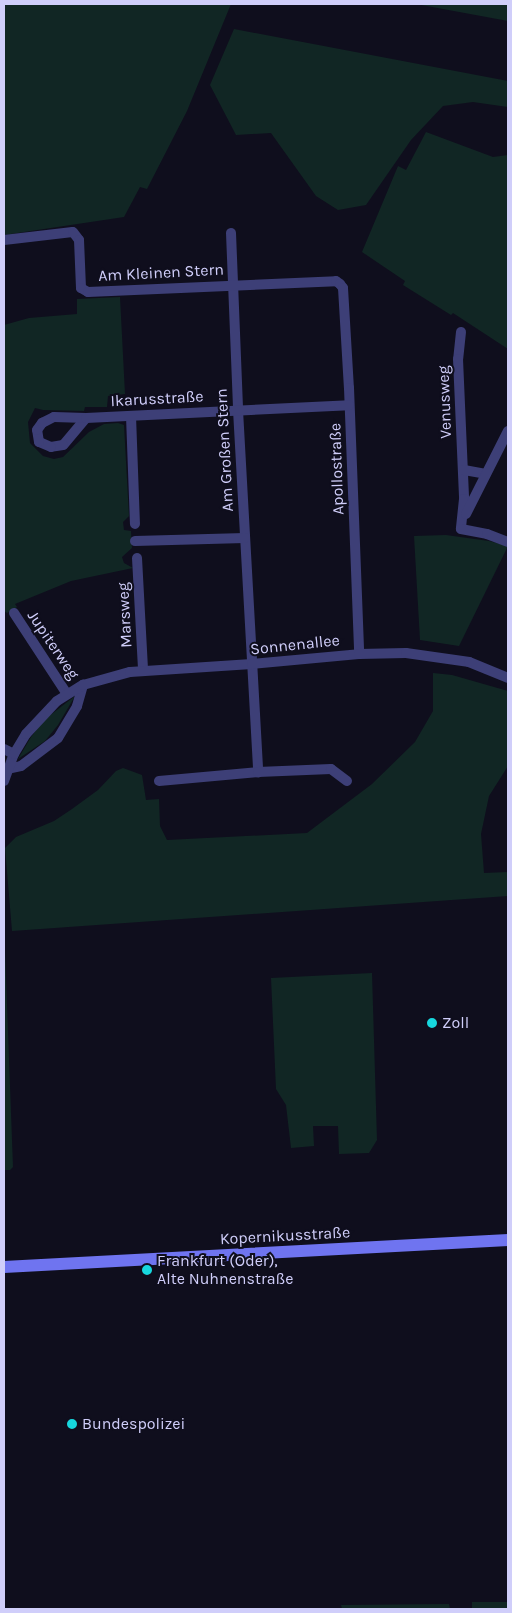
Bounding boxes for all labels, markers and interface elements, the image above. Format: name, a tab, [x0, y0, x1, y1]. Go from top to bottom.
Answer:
street label: Am Kleinen Stern	[98, 260, 224, 286]
street label: Venusweg	[434, 365, 456, 439]
street label: Ikarusstraße	[110, 387, 204, 411]
street label: Am Großen Stern	[212, 388, 238, 512]
street label: Apollostraße	[326, 423, 348, 515]
street label: Marsweg	[114, 582, 136, 648]
street label: Jupiterweg	[23, 607, 83, 683]
street label: Sonnenallee	[249, 631, 341, 659]
place label: Zoll	[442, 1013, 469, 1033]
marker: Zoll	[426, 1017, 438, 1029]
street label: Kopernikusstraße	[219, 1223, 351, 1249]
place label: Frankfurt (Oder), Alte Nuhnenstraße	[157, 1251, 294, 1289]
marker: Frankfurt (Oder), Alte Nuhnenstraße	[141, 1264, 153, 1276]
place label: Bundespolizei	[82, 1414, 185, 1434]
marker: Bundespolizei	[66, 1418, 78, 1430]

